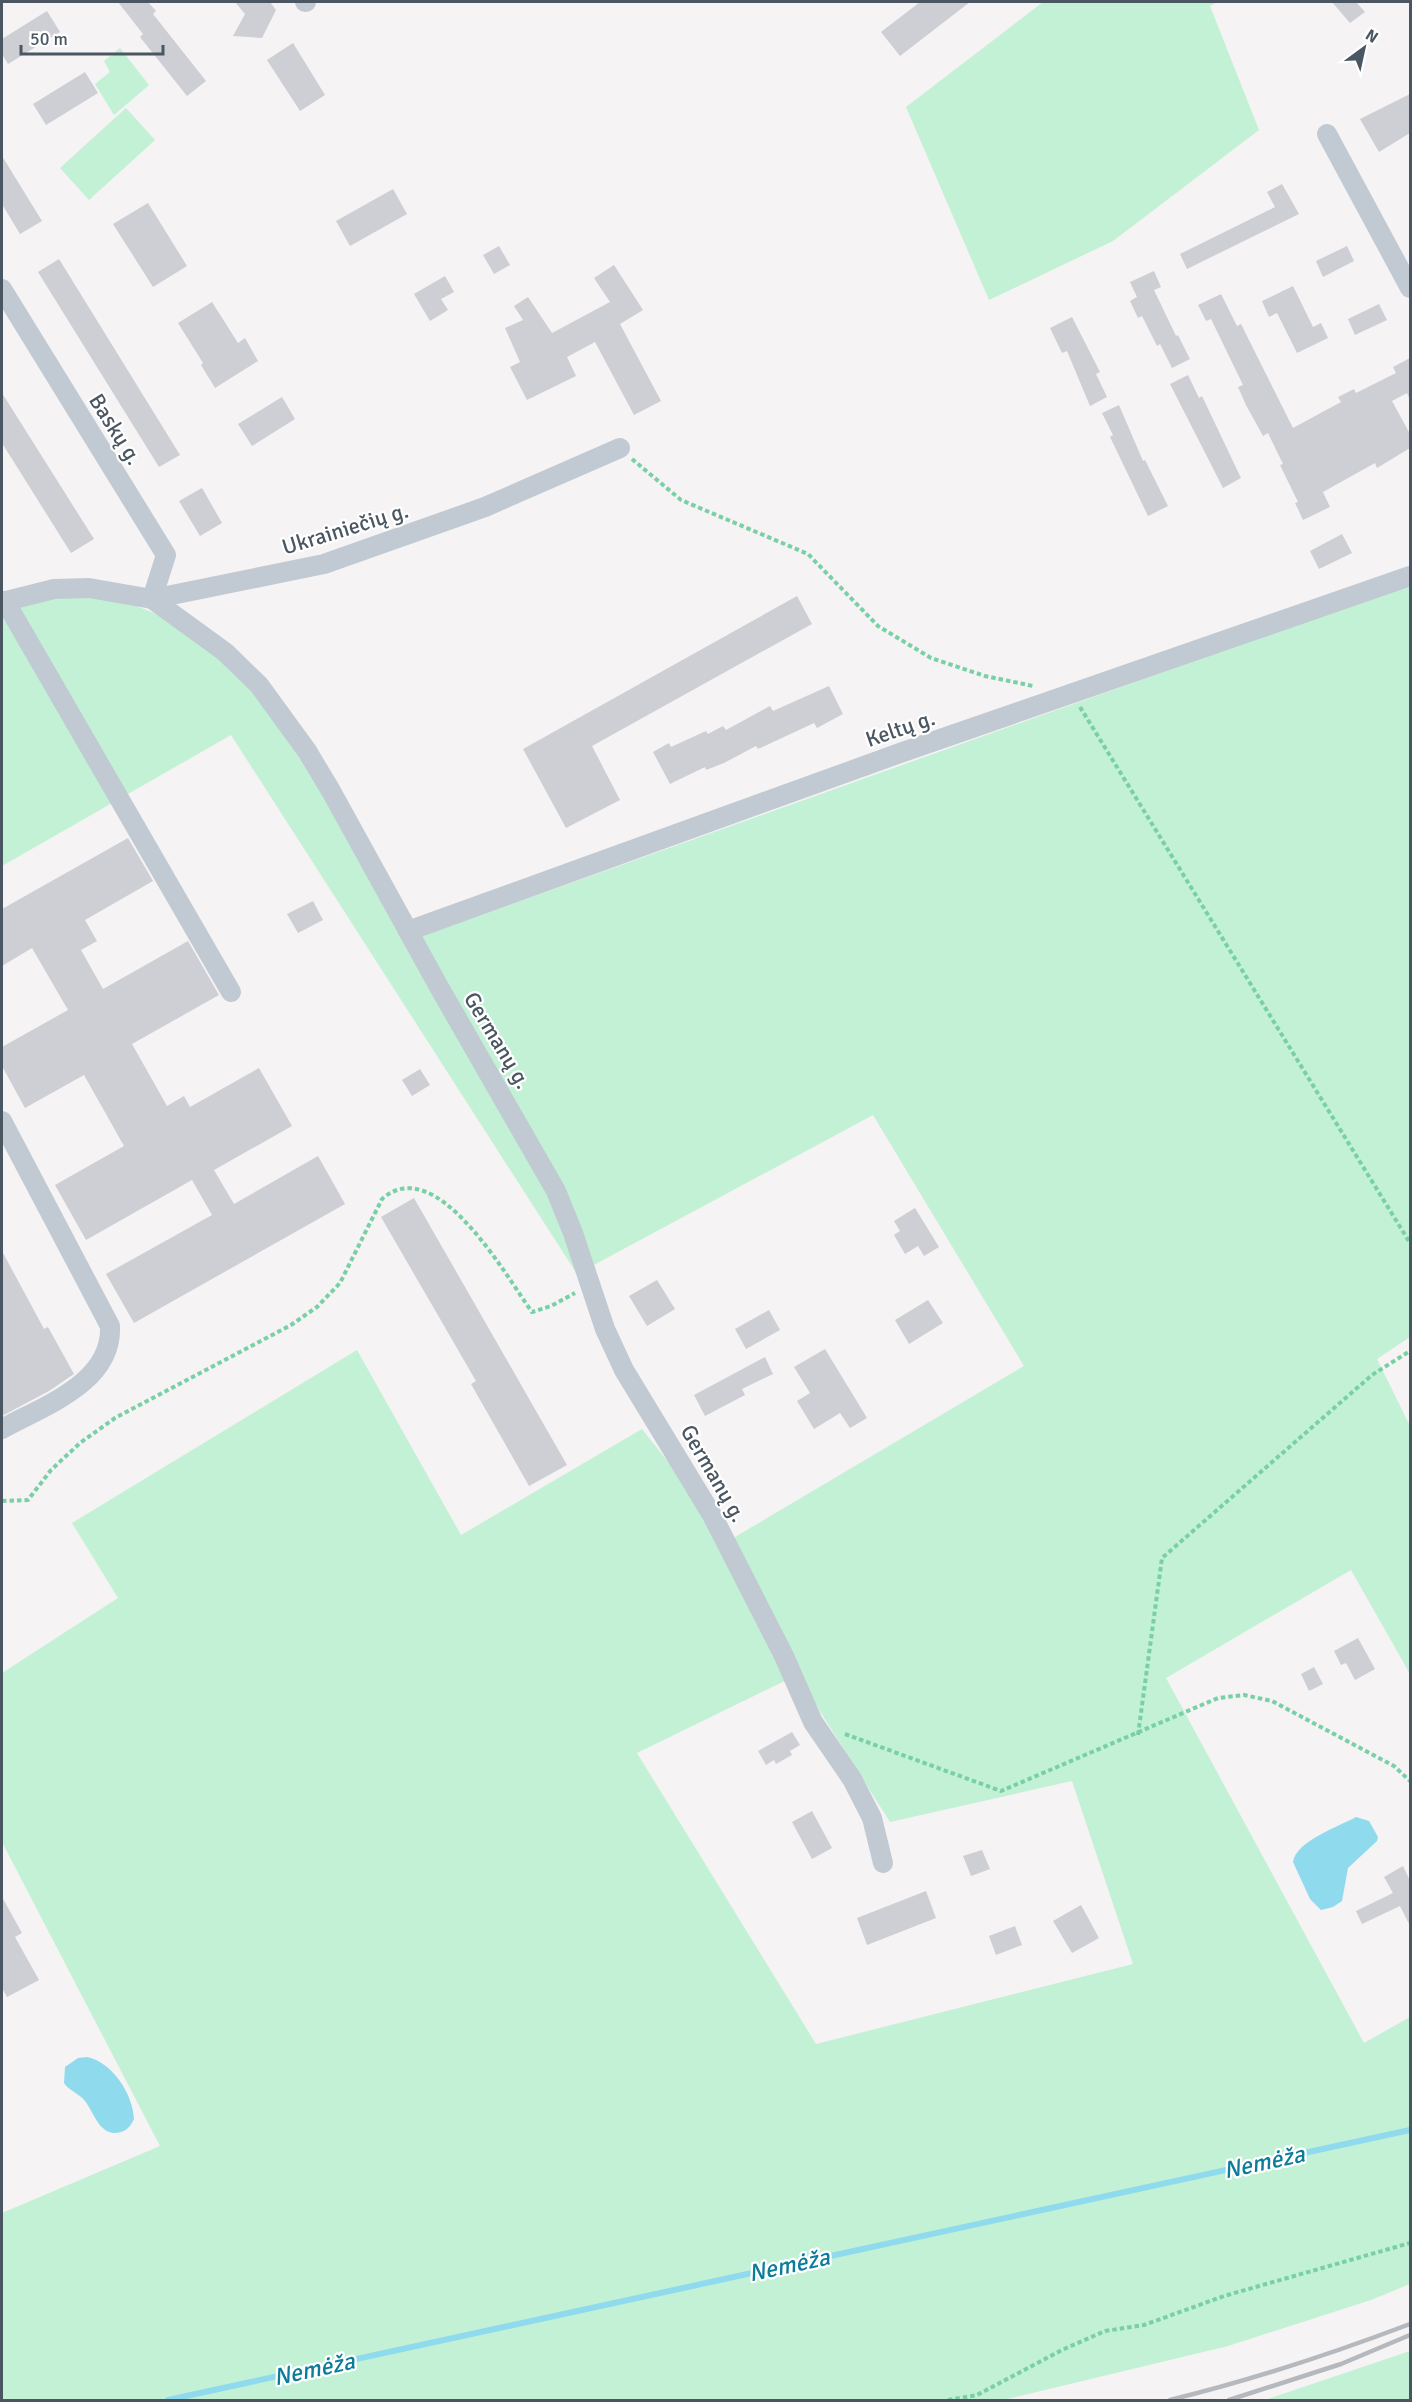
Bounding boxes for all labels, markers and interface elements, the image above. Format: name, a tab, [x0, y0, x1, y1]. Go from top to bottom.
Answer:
scale bar	[21, 18, 164, 56]
north arrow	[1334, 18, 1394, 78]
text: N	[1362, 25, 1382, 48]
text: 50 m	[30, 28, 68, 50]
street label: Baskų g.	[83, 389, 148, 470]
street label: Ukrainiečių g.	[279, 496, 412, 560]
street label: Keltų g.	[862, 704, 939, 753]
street label: Germanų g.	[458, 987, 537, 1094]
street label: Germanų g.	[675, 1420, 752, 1527]
water label: Nemėža	[1221, 2139, 1308, 2185]
water label: Nemėža	[746, 2242, 833, 2288]
water label: Nemėža	[271, 2346, 358, 2392]

